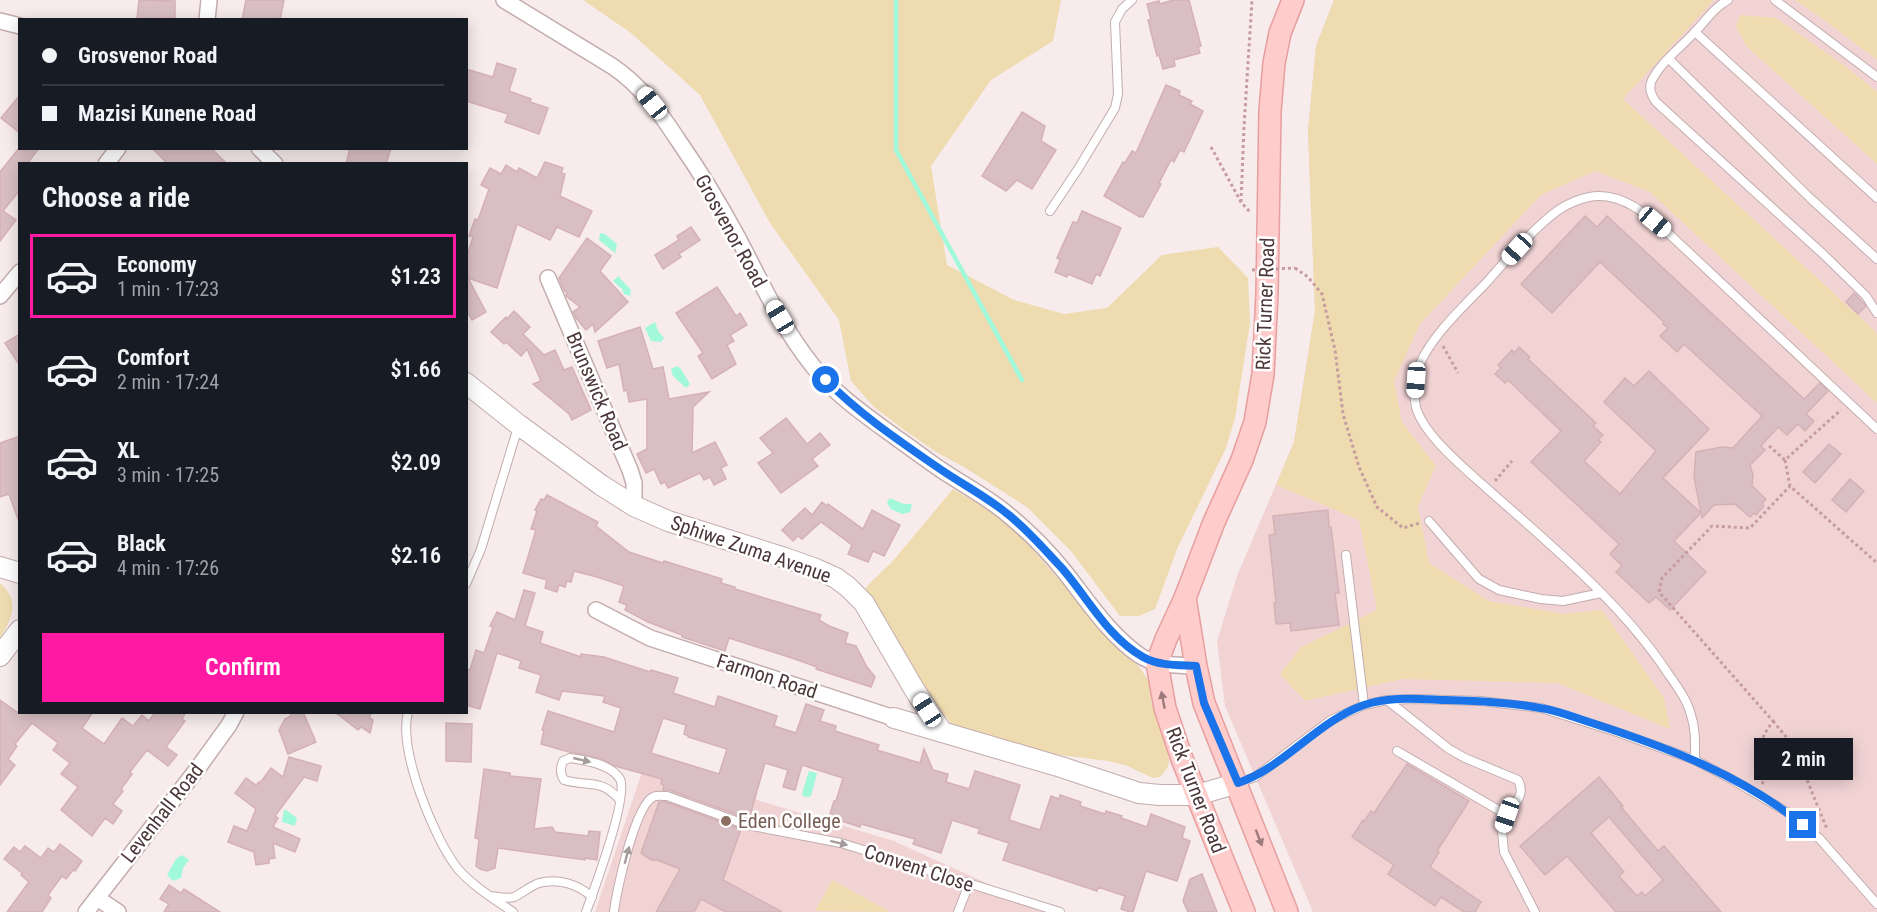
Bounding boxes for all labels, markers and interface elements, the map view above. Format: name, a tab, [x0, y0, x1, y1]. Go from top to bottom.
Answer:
text: Grosvenor Road	[78, 43, 218, 68]
car	[634, 83, 670, 123]
text: Mazisi Kunene Road	[78, 101, 256, 126]
street label: Grosvenor Road	[690, 170, 772, 292]
text: Choose a ride	[42, 182, 190, 214]
car	[1635, 204, 1675, 240]
car	[1498, 230, 1536, 268]
street label: Rick Turner Road	[1251, 237, 1279, 371]
icon: car	[45, 249, 99, 303]
text: Economy	[117, 252, 197, 277]
text: $1.23	[390, 264, 441, 289]
text: 1 min · 17:23	[117, 277, 219, 301]
car	[763, 297, 797, 337]
street label: Brunswick Road	[561, 328, 633, 454]
icon: car	[45, 342, 99, 396]
text: Comfort	[117, 345, 190, 370]
text: $1.66	[390, 357, 441, 382]
car	[1406, 361, 1426, 399]
route start	[812, 366, 839, 393]
text: 2 min · 17:24	[117, 370, 219, 394]
icon: car	[45, 435, 99, 489]
text: XL	[117, 438, 140, 463]
text: $2.09	[390, 450, 441, 475]
text: 3 min · 17:25	[117, 463, 219, 487]
street label: Sphiwe Zuma Avenue	[668, 510, 834, 588]
icon: car	[45, 528, 99, 582]
text: Black	[117, 531, 166, 556]
text: $2.16	[390, 543, 441, 568]
text: 4 min · 17:26	[117, 556, 219, 580]
button: Confirm	[42, 633, 444, 702]
street label: Farmon Road	[714, 648, 820, 704]
car	[910, 690, 944, 730]
one-way arrow	[1158, 690, 1167, 709]
street label: Rick Turner Road	[1161, 724, 1231, 856]
callout: 2 min	[1754, 738, 1852, 780]
text: 2 min	[1781, 747, 1826, 771]
one-way arrow	[572, 756, 591, 766]
street label: Levenhall Road	[116, 759, 208, 867]
car	[1493, 795, 1521, 835]
place label: Eden College	[738, 809, 841, 833]
route end	[1789, 811, 1816, 838]
marker: Eden College	[719, 814, 733, 828]
one-way arrow	[1254, 829, 1264, 847]
one-way arrow	[830, 839, 848, 849]
street label: Convent Close	[861, 839, 977, 897]
one-way arrow	[622, 846, 632, 864]

